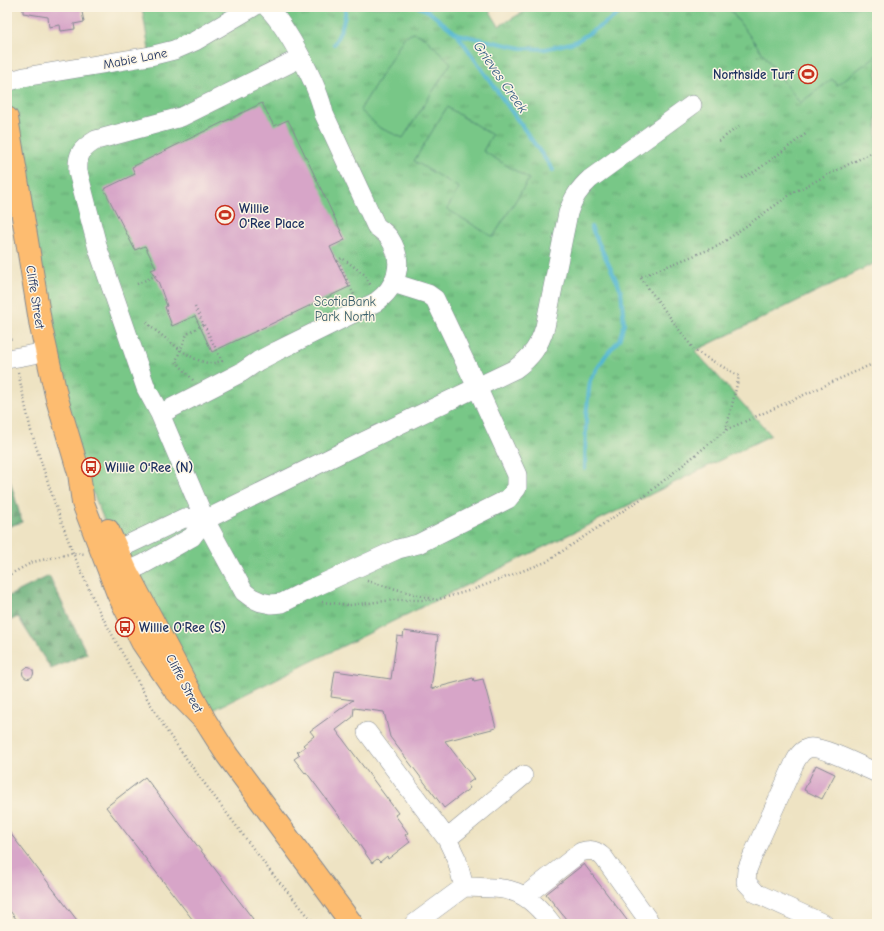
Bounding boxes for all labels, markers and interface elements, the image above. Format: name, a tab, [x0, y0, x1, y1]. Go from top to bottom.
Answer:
water label: Grieves Creek	[470, 38, 532, 117]
street label: Mabie Lane	[102, 45, 169, 72]
sports icon: Northside Turf	[797, 63, 819, 85]
place label: Northside Turf	[713, 67, 795, 82]
place label: Willie O'Ree Place	[239, 201, 305, 231]
sports icon: Willie O'Ree Place	[214, 204, 236, 226]
street label: Cliffe Street	[23, 264, 48, 331]
park label: ScotiaBank Park North	[314, 294, 377, 324]
bus stop icon: Willie O'Ree (N)	[80, 456, 102, 478]
place label: Willie O'Ree (N)	[105, 460, 193, 475]
bus stop icon: Willie O'Ree (S)	[114, 616, 136, 638]
place label: Willie O'Ree (S)	[139, 620, 226, 635]
street label: Cliffe Street	[163, 651, 207, 716]

